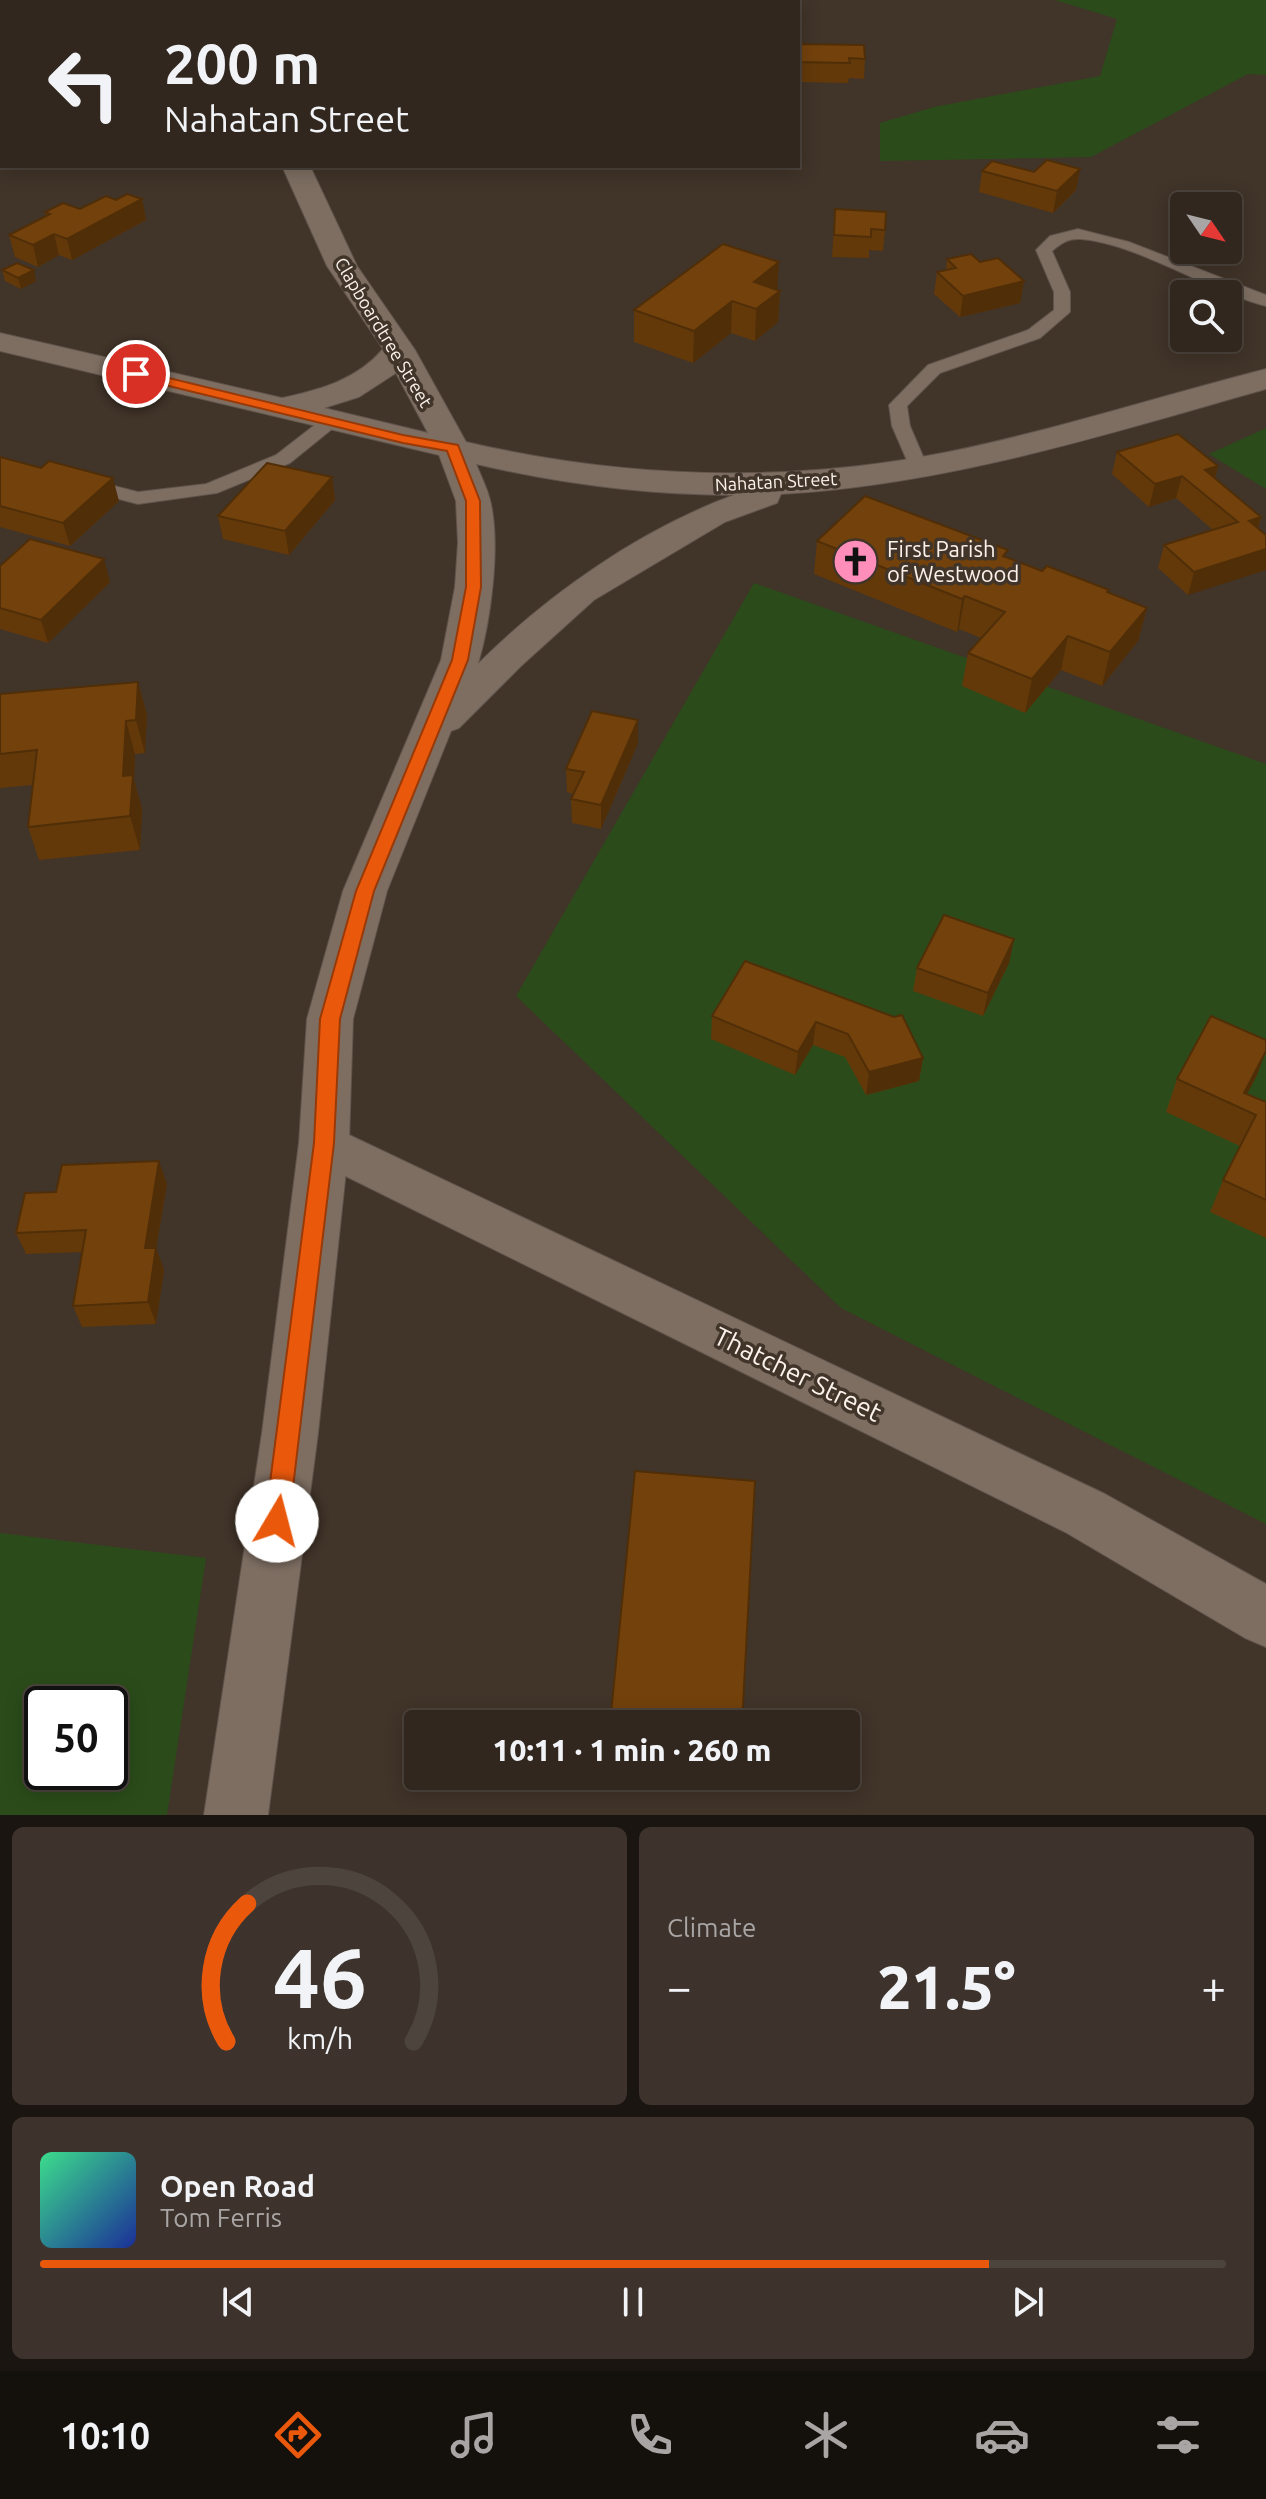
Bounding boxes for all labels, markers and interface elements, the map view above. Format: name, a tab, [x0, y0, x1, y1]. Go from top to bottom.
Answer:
icon: left	[32, 32, 136, 136]
text: 200 m	[164, 32, 320, 95]
text: Nahatan Street	[164, 98, 409, 139]
north arrow	[1170, 192, 1242, 264]
map controls	[1170, 192, 1242, 352]
street label: Clapboardtree Street	[331, 253, 437, 411]
button: search	[1170, 280, 1242, 352]
pin	[102, 340, 170, 408]
icon: arrive	[114, 352, 158, 396]
street label: Nahatan Street	[714, 468, 838, 494]
place label: First Parish of Westwood	[887, 536, 1019, 586]
church icon: First Parish of Westwood	[832, 537, 880, 585]
street label: Thatcher Street	[710, 1321, 886, 1427]
position arrow	[235, 1479, 319, 1563]
speed limit sign: 50	[24, 1686, 128, 1790]
text: 10:11 · 1 min · 260 m	[493, 1733, 771, 1767]
text: Climate	[667, 1913, 756, 1942]
text: 46	[273, 1930, 366, 2024]
text: 21.5°	[877, 1953, 1016, 2020]
text: −	[667, 1962, 692, 2011]
text: +	[1201, 1962, 1226, 2011]
text: km/h	[287, 2022, 353, 2054]
text: Open Road	[160, 2169, 315, 2203]
text: Tom Ferris	[160, 2203, 282, 2232]
icon: previous	[216, 2280, 260, 2324]
icon: pause	[611, 2280, 655, 2324]
icon: next	[1006, 2280, 1050, 2324]
icon: directions	[270, 2407, 326, 2463]
icon: music	[446, 2407, 502, 2463]
icon: phone	[622, 2407, 678, 2463]
icon: climate	[798, 2407, 854, 2463]
icon: car	[974, 2407, 1030, 2463]
icon: filters	[1150, 2407, 1206, 2463]
text: 10:10	[60, 2415, 150, 2456]

